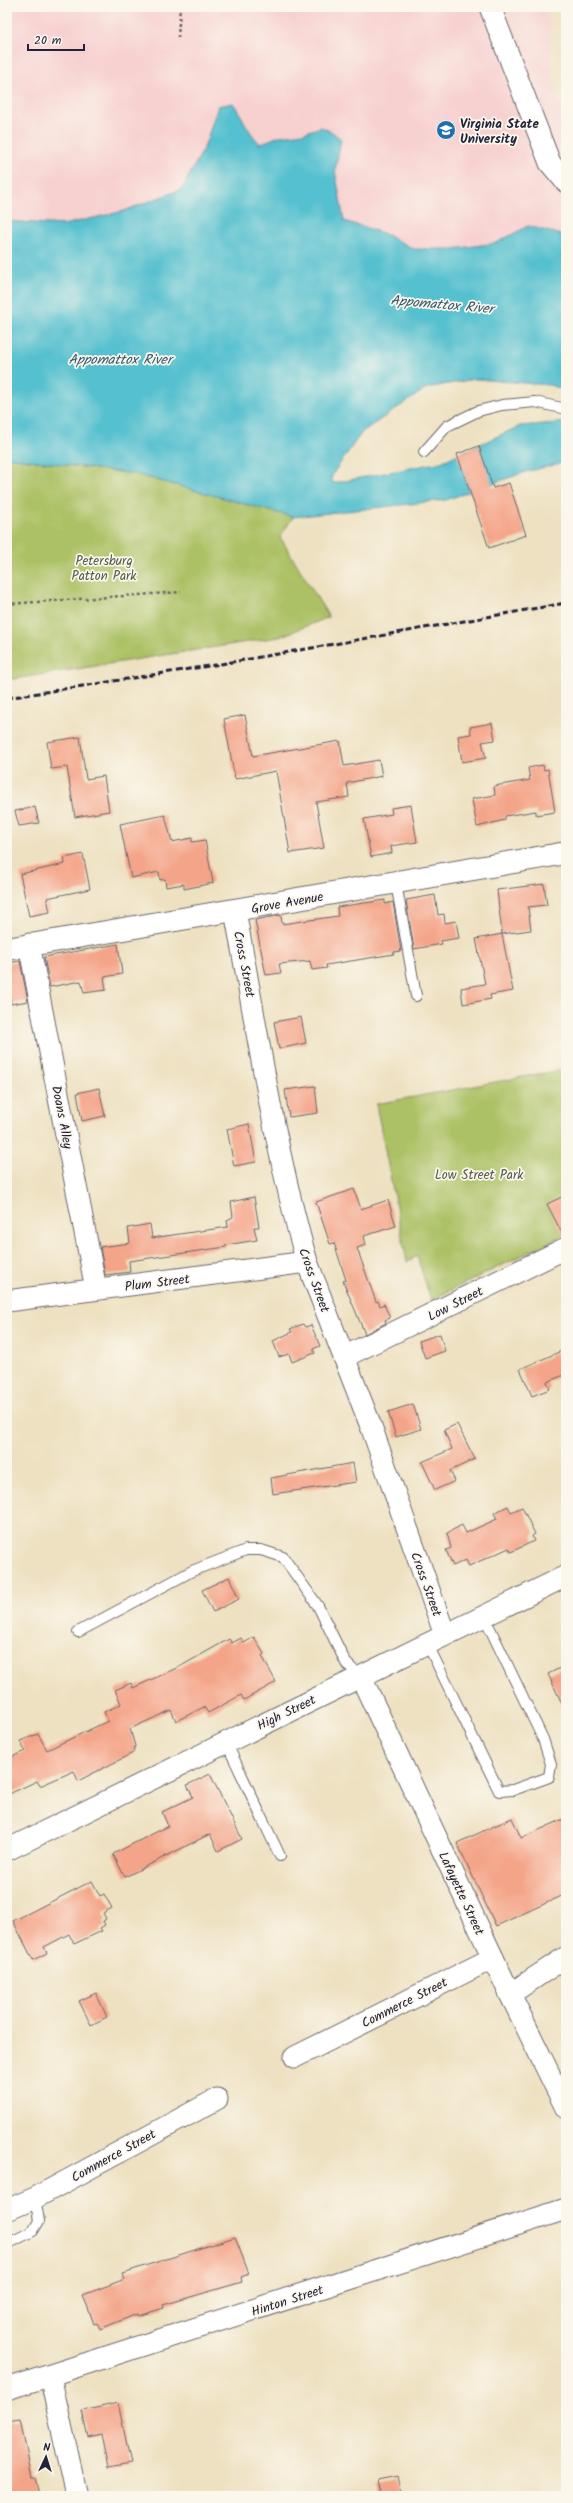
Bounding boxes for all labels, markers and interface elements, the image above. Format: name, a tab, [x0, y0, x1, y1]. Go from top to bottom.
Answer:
scale bar	[28, 26, 84, 52]
text: 20 m	[34, 31, 62, 50]
place label: Virginia State University	[460, 114, 539, 150]
school or university icon: Virginia State University	[435, 119, 457, 141]
water label: Appomattox River	[390, 290, 498, 321]
water label: Appomattox River	[68, 349, 175, 371]
park label: Petersburg Patton Park	[72, 551, 137, 587]
street label: Grove Avenue	[250, 887, 325, 920]
street label: Cross Street	[227, 929, 260, 1000]
street label: Doans Alley	[45, 1084, 78, 1152]
park label: Low Street Park	[435, 1165, 524, 1186]
street label: Cross Street	[292, 1245, 335, 1317]
street label: Plum Street	[124, 1269, 192, 1298]
street label: Low Street	[424, 1281, 488, 1327]
street label: Cross Street	[404, 1549, 447, 1621]
street label: High Street	[254, 1690, 320, 1737]
street label: Lafayette Street	[432, 1848, 490, 1940]
street label: Commerce Street	[358, 1972, 452, 2034]
street label: Commerce Street	[67, 2124, 161, 2188]
street label: Hinton Street	[249, 2280, 327, 2323]
north arrow	[26, 2437, 66, 2477]
text: N	[43, 2439, 51, 2457]

